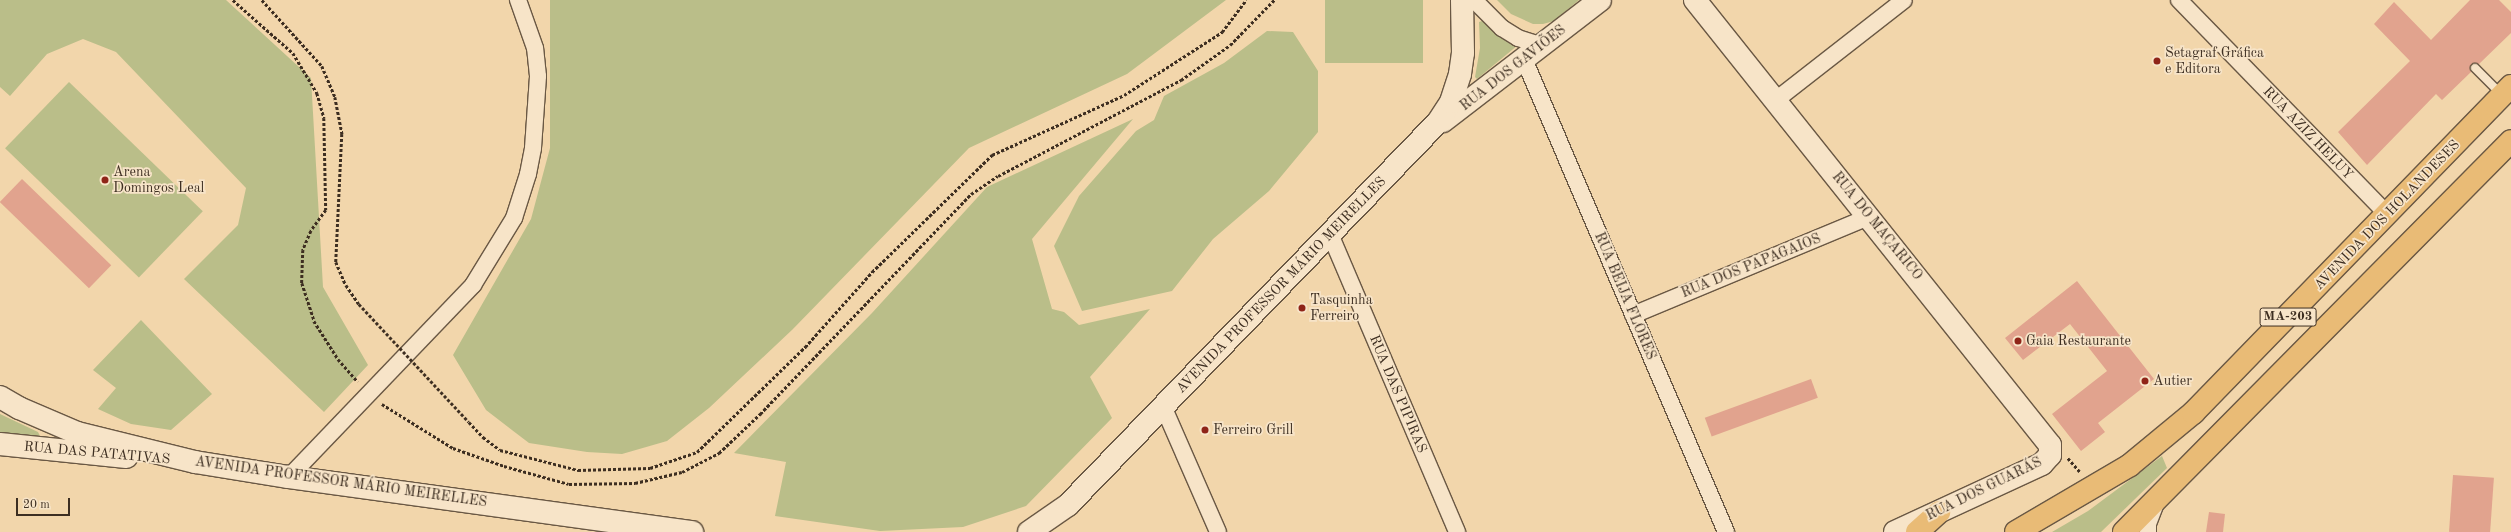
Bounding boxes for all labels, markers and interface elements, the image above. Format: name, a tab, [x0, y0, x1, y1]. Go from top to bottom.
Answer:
street label: RUA DOS GAVIÕES	[1457, 22, 1569, 114]
place label: Setagraf Gráfica e Editora	[2165, 45, 2264, 78]
marker: Setagraf Gráfica e Editora	[2152, 56, 2162, 66]
street label: RUA AZIZ HELUY	[2259, 83, 2357, 183]
street label: AVENIDA DOS HOLANDESES	[2311, 136, 2463, 294]
place label: Arena Domingos Leal	[113, 164, 204, 196]
street label: RUA DO MAÇARICO	[1828, 169, 1926, 283]
street label: AVENIDA PROFESSOR MÁRIO MEIRELLES	[1173, 173, 1389, 397]
marker: Arena Domingos Leal	[100, 175, 110, 185]
street label: RUA BEIJA FLORES	[1591, 230, 1659, 362]
street label: RUA DOS PAPAGAIOS	[1679, 230, 1823, 302]
place label: Tasquinha Ferreiro	[1310, 292, 1373, 324]
marker: Tasquinha Ferreiro	[1297, 303, 1307, 313]
road number: MA-203	[2259, 306, 2317, 328]
street label: RUA DAS PIPIRAS	[1366, 332, 1430, 456]
place label: Gaia Restaurante	[2026, 333, 2131, 349]
marker: Gaia Restaurante	[2013, 336, 2023, 346]
place label: Autier	[2153, 373, 2192, 389]
marker: Autier	[2140, 376, 2150, 386]
place label: Ferreiro Grill	[1213, 422, 1293, 438]
marker: Ferreiro Grill	[1200, 425, 1210, 435]
street label: RUA DAS PATATIVAS	[23, 438, 171, 468]
street label: AVENIDA PROFESSOR MÁRIO MEIRELLES	[194, 453, 488, 511]
street label: RUA DOS GUARÁS	[1923, 454, 2045, 524]
scale bar	[18, 490, 72, 516]
text: 20 m	[23, 499, 50, 511]

